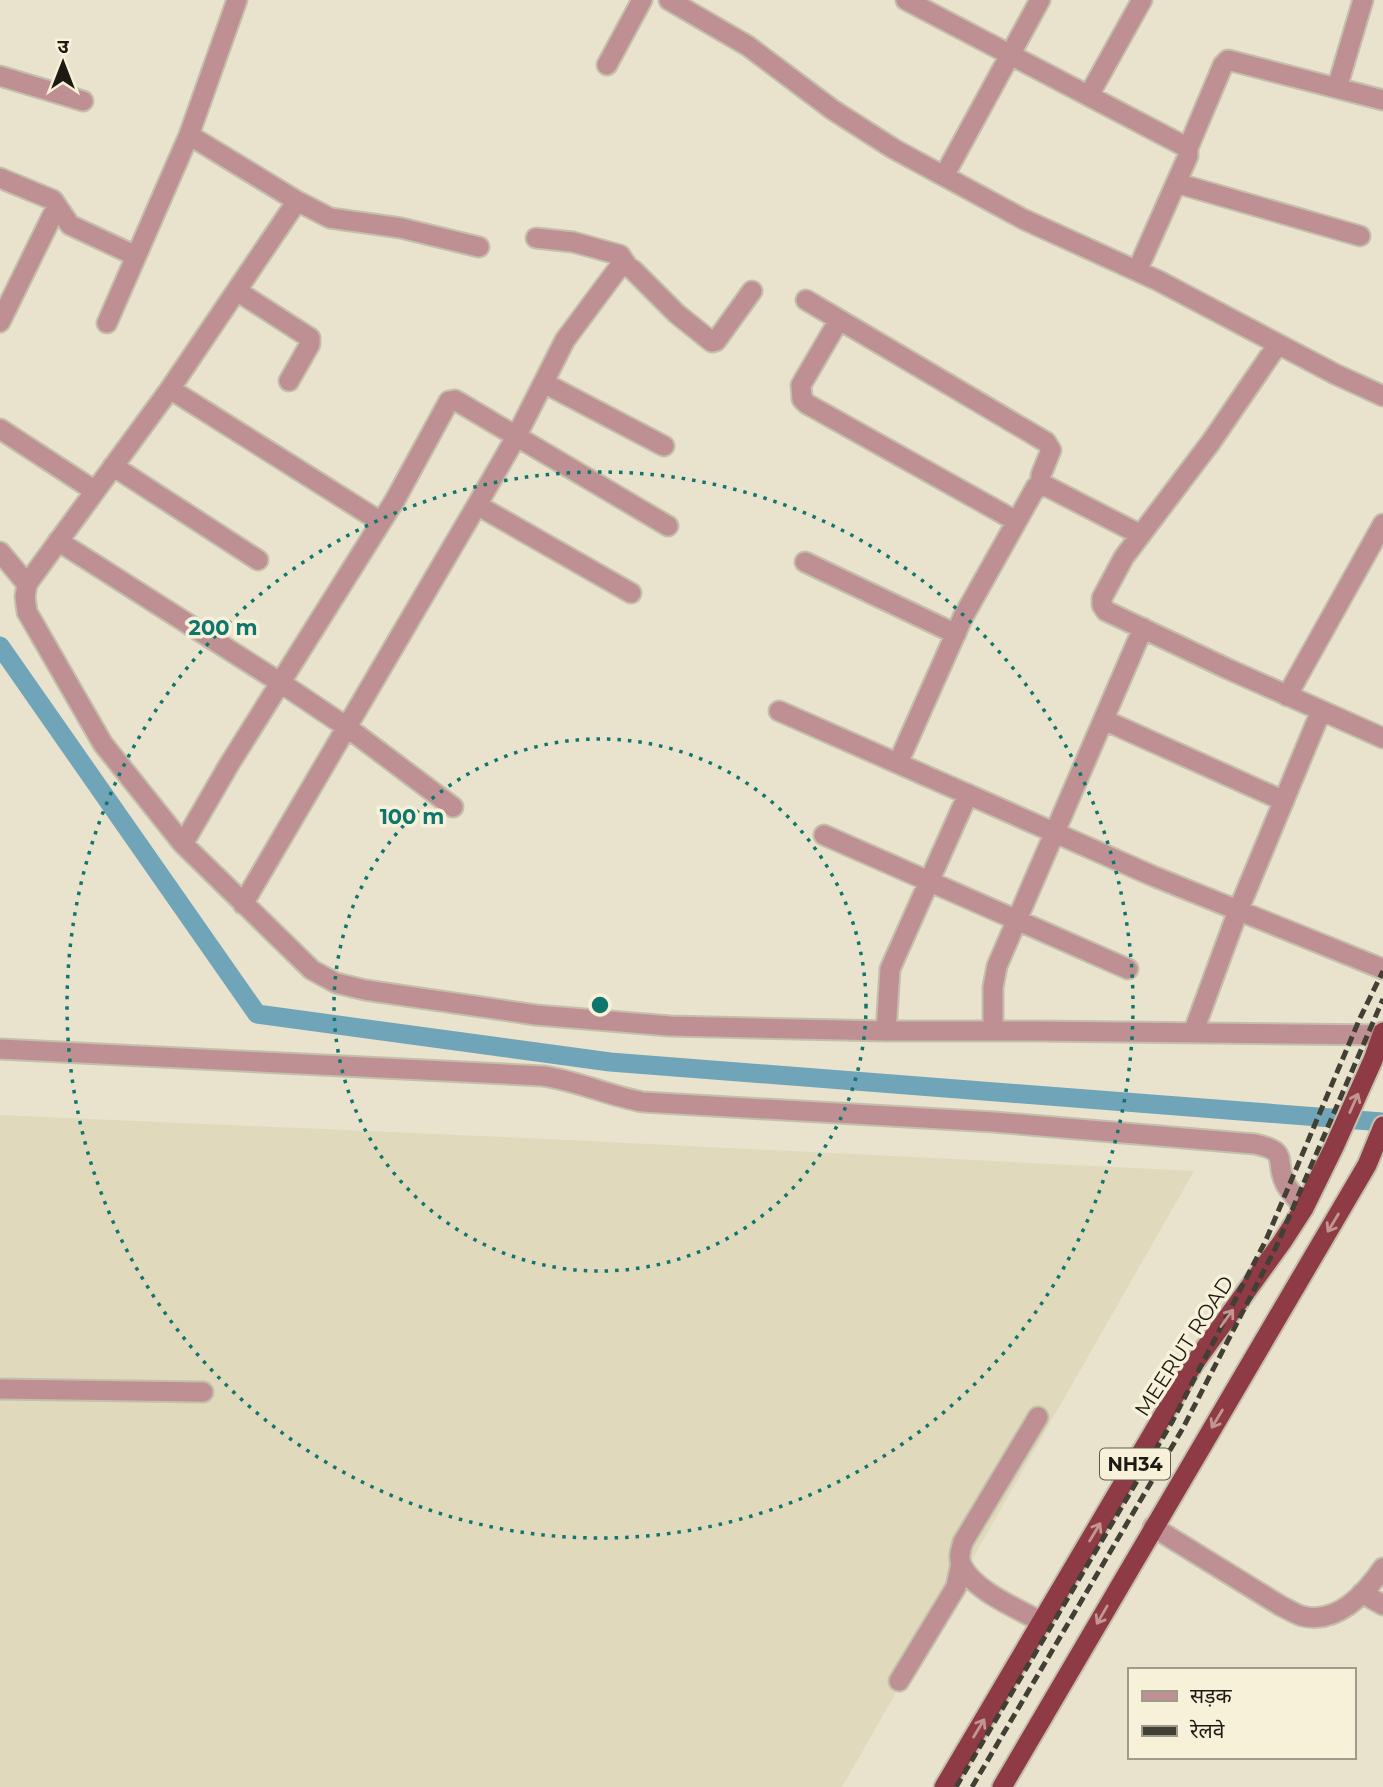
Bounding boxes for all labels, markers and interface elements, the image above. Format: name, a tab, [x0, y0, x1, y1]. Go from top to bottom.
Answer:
north arrow	[28, 28, 98, 98]
text: उ	[57, 35, 69, 58]
text: 200 m	[189, 615, 257, 640]
text: 100 m	[380, 804, 444, 829]
centre of rings	[588, 993, 612, 1017]
one-way arrow	[1348, 1093, 1361, 1114]
one-way arrow	[1325, 1213, 1339, 1233]
street label: MEERUT ROAD	[1129, 1271, 1239, 1421]
one-way arrow	[1220, 1309, 1234, 1328]
one-way arrow	[1210, 1409, 1224, 1429]
road number: NH34	[1100, 1448, 1170, 1480]
one-way arrow	[1088, 1523, 1102, 1543]
one-way arrow	[1095, 1605, 1109, 1625]
legend	[1128, 1668, 1355, 1759]
text: सड़क	[1190, 1683, 1232, 1708]
text: रेलवे	[1189, 1718, 1225, 1743]
one-way arrow	[972, 1719, 986, 1739]

